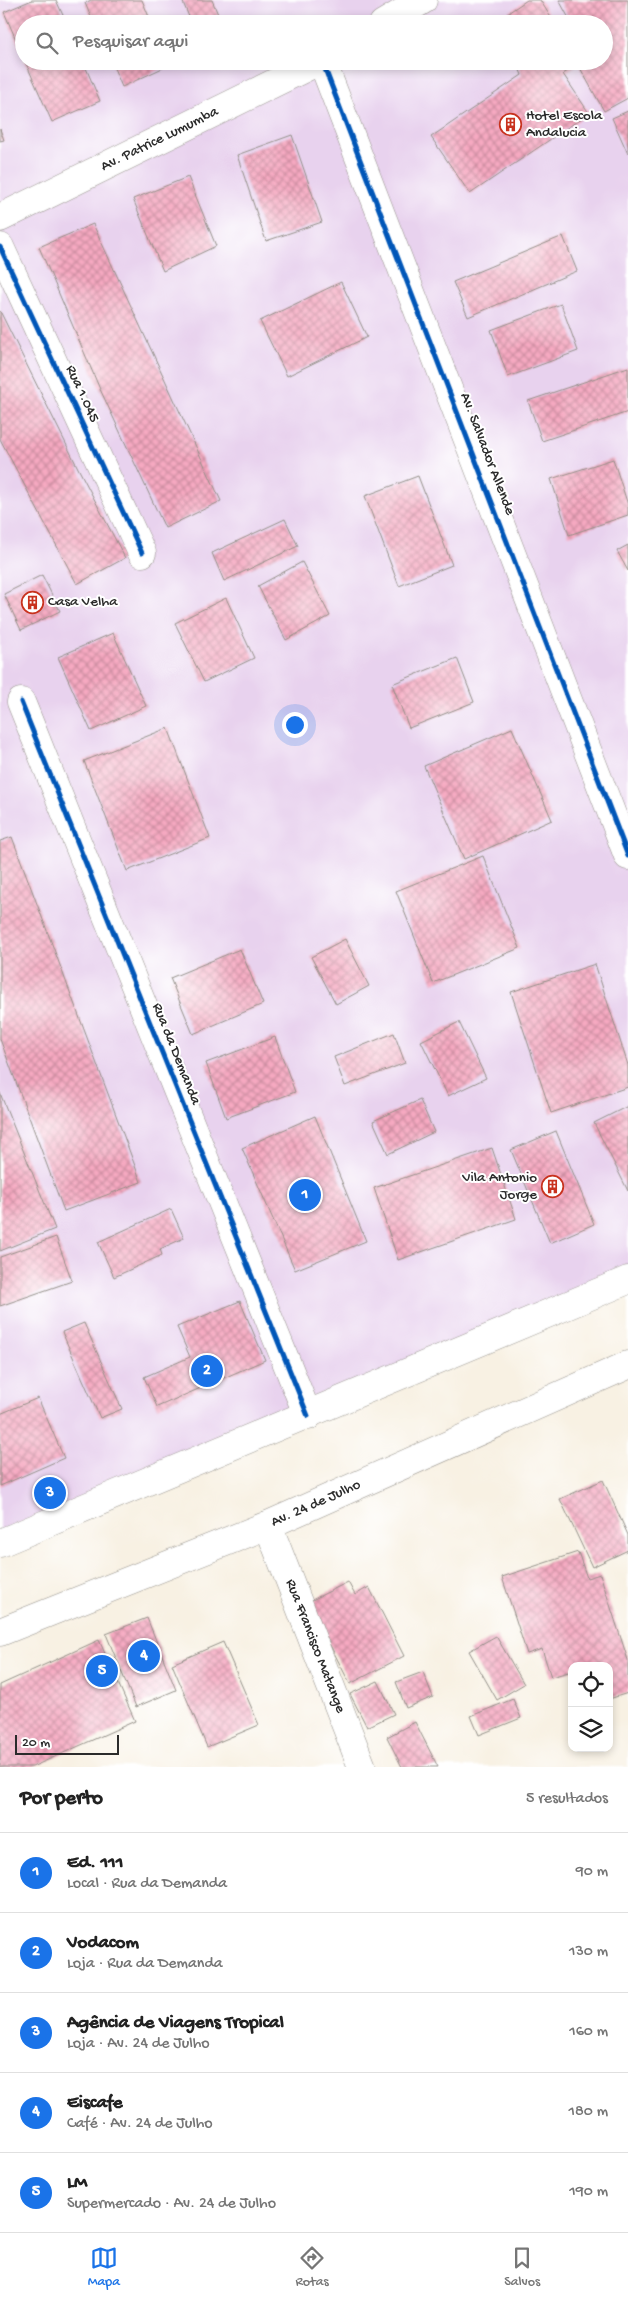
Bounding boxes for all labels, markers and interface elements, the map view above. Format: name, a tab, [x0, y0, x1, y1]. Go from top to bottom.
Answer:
search box	[15, 15, 613, 70]
icon: search	[33, 29, 61, 57]
text: Pesquisar aqui	[73, 31, 188, 54]
street label: Av. Patrice Lumumba	[98, 103, 222, 176]
place label: Hotel Escola Andalucia	[526, 107, 603, 142]
building icon: Hotel Escola Andalucia	[498, 113, 522, 137]
street label: Rua 1.045	[61, 363, 103, 426]
street label: Av. Salvador Allende	[455, 390, 519, 518]
building icon: Casa Velha	[20, 590, 44, 614]
place label: Casa Velha	[48, 593, 118, 611]
your location	[282, 712, 308, 738]
street label: Rua da Demanda	[147, 1000, 205, 1108]
place label: Vila Antonio Jorge	[461, 1169, 537, 1204]
building icon: Vila Antonio Jorge	[541, 1175, 565, 1199]
pin: 1	[289, 1176, 321, 1214]
pin: 2	[191, 1352, 223, 1390]
pin: 3	[34, 1474, 66, 1512]
street label: Av. 24 de Julho	[268, 1476, 364, 1531]
street label: Rua Francisco Matange	[281, 1577, 349, 1716]
pin: 4	[128, 1637, 160, 1675]
pin: 5	[86, 1652, 118, 1690]
map controls	[568, 1662, 613, 1752]
button: locate	[568, 1662, 613, 1707]
button: layers	[568, 1707, 613, 1752]
scale bar	[15, 1732, 119, 1755]
text: 20 m	[22, 1735, 50, 1752]
text: Por perto	[20, 1787, 103, 1812]
text: 5 resultados	[526, 1790, 608, 1809]
text: Ed. 111	[67, 1852, 123, 1875]
text: 1	[33, 1863, 39, 1882]
text: 90 m	[576, 1863, 608, 1882]
text: Local · Rua da Demanda	[67, 1875, 227, 1894]
text: Vodacom	[67, 1932, 139, 1955]
text: 2	[32, 1943, 40, 1962]
text: 130 m	[569, 1943, 608, 1962]
text: Loja · Rua da Demanda	[67, 1955, 223, 1974]
text: Agência de Viagens Tropical	[67, 2012, 284, 2035]
text: 3	[32, 2023, 40, 2042]
text: 160 m	[569, 2023, 608, 2042]
text: Loja · Av. 24 de Julho	[67, 2035, 210, 2054]
text: Eiscafe	[67, 2092, 123, 2115]
text: 4	[32, 2103, 40, 2122]
text: 180 m	[569, 2103, 608, 2122]
text: Café · Av. 24 de Julho	[67, 2115, 213, 2134]
text: LM	[67, 2172, 87, 2195]
text: 5	[32, 2183, 40, 2202]
text: 190 m	[569, 2183, 608, 2202]
text: Supermercado · Av. 24 de Julho	[67, 2195, 276, 2214]
tab: Mapa	[88, 2244, 120, 2291]
tab: Rotas	[295, 2244, 329, 2291]
tab: Salvos	[504, 2244, 540, 2291]

